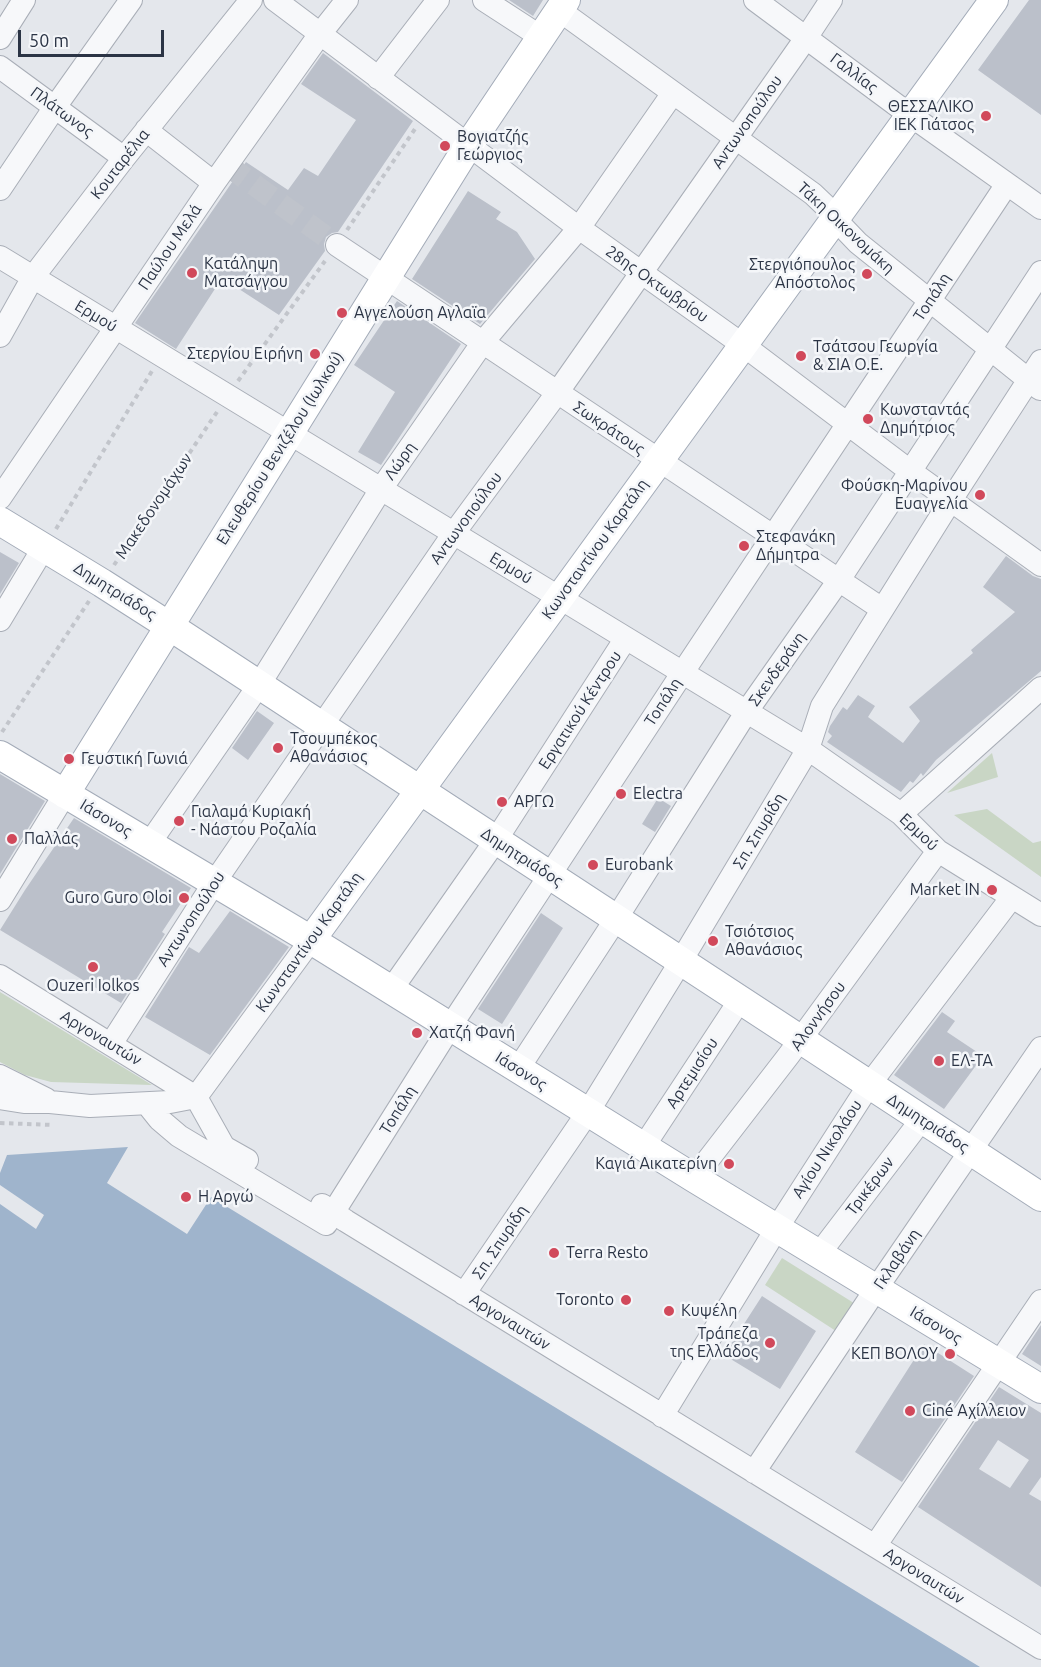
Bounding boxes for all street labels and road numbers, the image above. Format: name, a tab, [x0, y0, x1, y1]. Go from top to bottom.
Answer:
street label: Γαλλίας	[826, 49, 882, 97]
street label: Αντωνοπούλου	[708, 72, 786, 172]
street label: Πλάτωνος	[27, 83, 97, 141]
street label: Κουταρέλια	[87, 125, 153, 203]
street label: Τάκη Οικονομάκη	[793, 178, 899, 278]
street label: Παύλου Μελά	[134, 200, 206, 294]
street label: 28ης Οκτωβρίου	[602, 241, 712, 327]
street label: Τοπάλη	[909, 269, 955, 325]
street label: Ερμού	[71, 296, 121, 336]
street label: Ελευθερίου Βενιζέλου (Ιωλκού)	[212, 348, 348, 548]
street label: Σωκράτους	[570, 397, 648, 459]
street label: Λώρη	[380, 438, 420, 484]
street label: Μακεδονομάχων	[112, 449, 196, 563]
street label: Αντωνοπούλου	[426, 468, 506, 568]
street label: Κωνσταντίνου Καρτάλη	[538, 475, 652, 623]
street label: Ερμού	[486, 548, 536, 588]
street label: Δημητριάδος	[70, 558, 160, 624]
street label: Σκενδεράνη	[744, 628, 810, 710]
street label: Εργατικού Κέντρου	[535, 647, 625, 773]
street label: Τοπάλη	[640, 674, 686, 730]
street label: Σπ. Σπυρίδη	[729, 790, 789, 872]
street label: Ιάσονος	[77, 795, 135, 841]
street label: Ερμού	[896, 809, 942, 855]
street label: Δημητριάδος	[477, 823, 567, 891]
street label: Αντωνοπούλου	[153, 868, 229, 970]
street label: Κωνσταντίνου Καρτάλη	[252, 868, 366, 1016]
street label: Αλοννήσου	[786, 978, 850, 1054]
street label: Αργοναυτών	[57, 1006, 145, 1070]
street label: Αρτεμισίου	[662, 1034, 722, 1112]
street label: Ιάσονος	[492, 1048, 550, 1094]
street label: Τοπάλη	[376, 1082, 420, 1138]
street label: Δημητριάδος	[883, 1089, 973, 1157]
street label: Αγίου Νικολάου	[788, 1096, 866, 1202]
street label: Τρικέρων	[842, 1153, 898, 1219]
street label: Σπ. Σπυρίδη	[468, 1201, 532, 1283]
street label: Γκλαβάνη	[870, 1225, 924, 1293]
street label: Αργοναυτών	[466, 1290, 554, 1354]
street label: Ιάσονος	[907, 1302, 965, 1348]
street label: Αργοναυτών	[880, 1544, 968, 1608]

